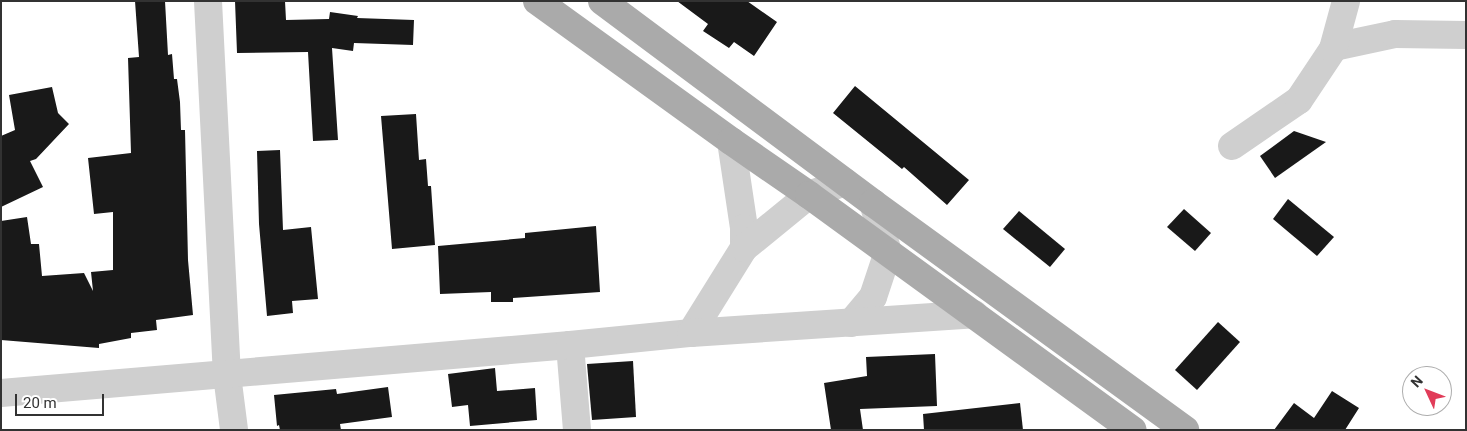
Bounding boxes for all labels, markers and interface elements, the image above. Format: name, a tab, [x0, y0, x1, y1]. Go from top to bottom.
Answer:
north arrow	[1402, 366, 1452, 416]
text: N	[1408, 372, 1426, 391]
scale bar	[18, 384, 106, 416]
text: 20 m	[23, 394, 57, 412]

